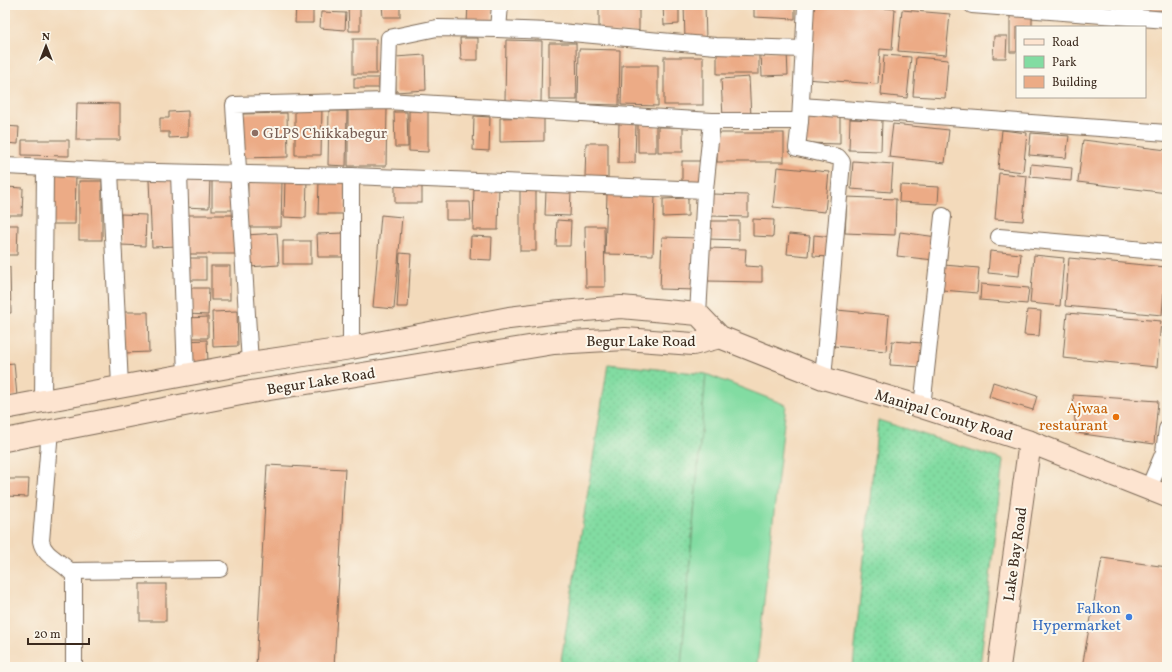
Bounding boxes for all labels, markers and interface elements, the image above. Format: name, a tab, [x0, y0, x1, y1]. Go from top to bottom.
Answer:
north arrow	[26, 26, 66, 66]
legend	[1016, 26, 1146, 98]
text: N	[42, 30, 50, 45]
text: Road	[1052, 35, 1079, 51]
text: Park	[1052, 55, 1077, 71]
text: Building	[1052, 75, 1097, 91]
place label: GLPS Chikkabegur	[263, 124, 387, 145]
marker: GLPS Chikkabegur	[250, 128, 260, 138]
street label: Begur Lake Road	[586, 332, 696, 353]
street label: Begur Lake Road	[265, 364, 377, 401]
street label: Manipal County Road	[872, 385, 1015, 447]
place label: Ajwaa restaurant	[1039, 399, 1108, 437]
marker: Ajwaa restaurant	[1111, 412, 1121, 422]
street label: Lake Bay Road	[999, 506, 1033, 603]
place label: Falkon Hypermarket	[1032, 599, 1121, 637]
marker: Falkon Hypermarket	[1124, 612, 1134, 622]
scale bar	[28, 620, 89, 646]
text: 20 m	[34, 627, 61, 643]

